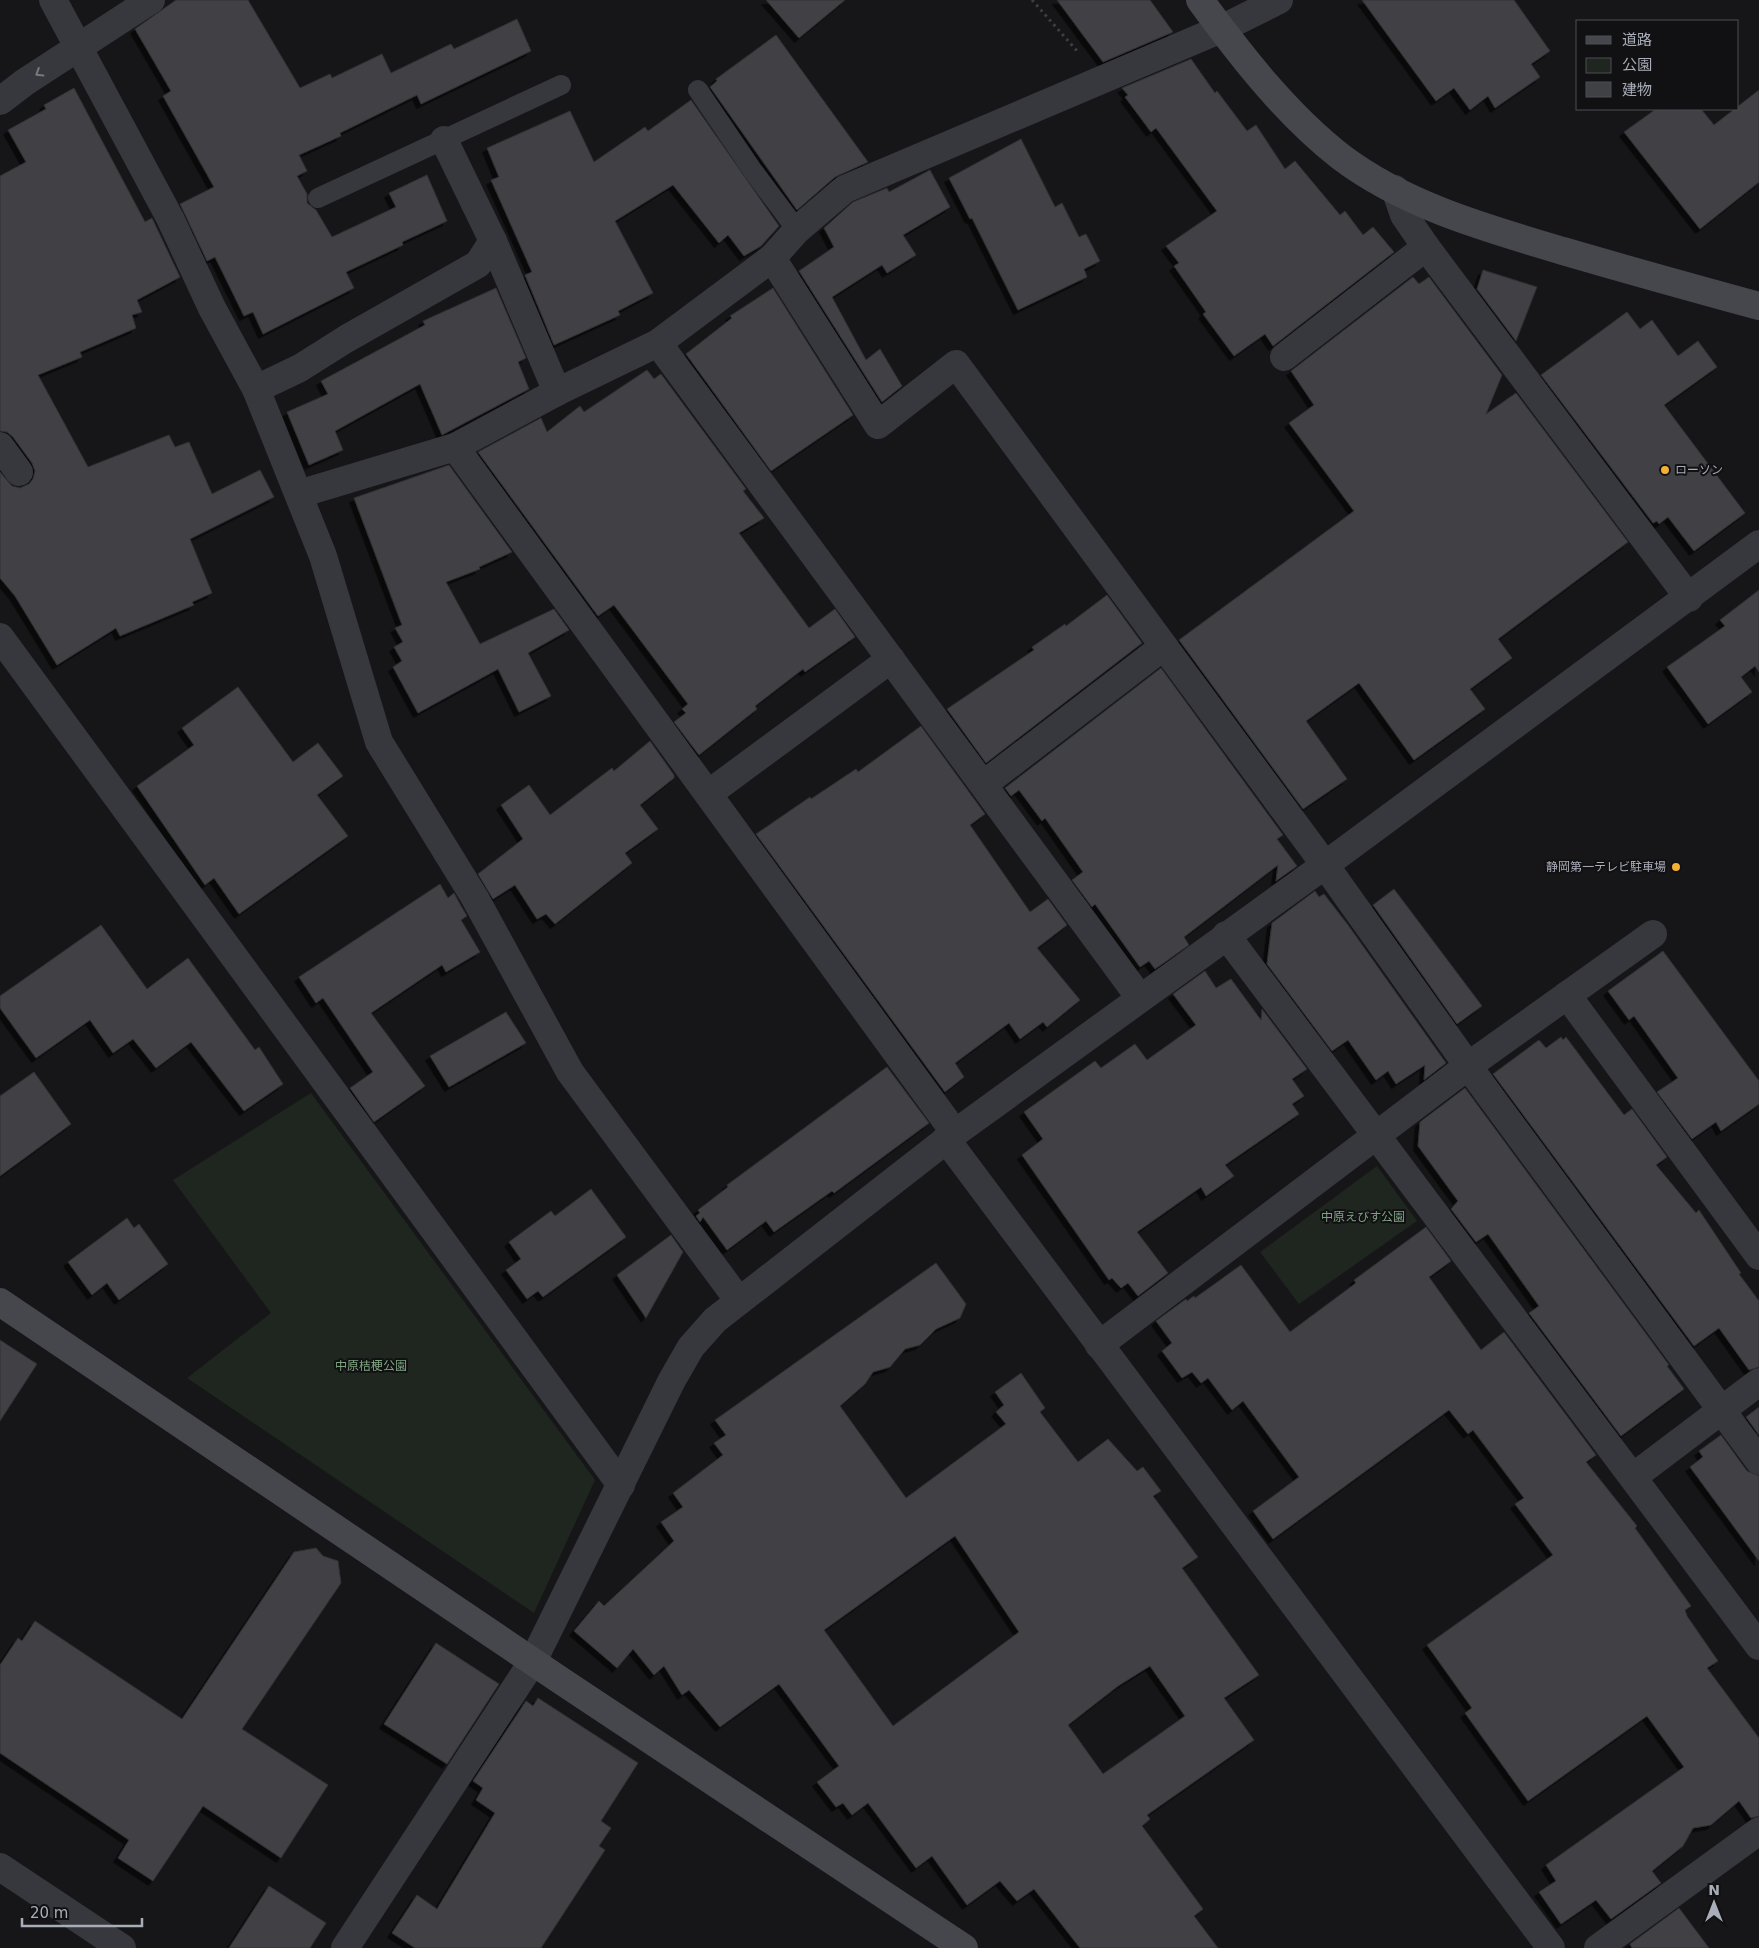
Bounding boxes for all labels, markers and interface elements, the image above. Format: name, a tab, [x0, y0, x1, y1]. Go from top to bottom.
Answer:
legend	[1576, 20, 1739, 110]
text: 道路	[1622, 31, 1652, 49]
text: 公園	[1622, 56, 1652, 74]
one-way arrow	[35, 67, 45, 76]
text: 建物	[1622, 81, 1652, 99]
place label: ローソン	[1675, 463, 1723, 477]
marker: ローソン	[1659, 464, 1671, 476]
place label: 静岡第一テレビ駐車場	[1546, 860, 1666, 874]
marker: 静岡第一テレビ駐車場	[1670, 861, 1682, 873]
park label: 中原えびす公園	[1321, 1210, 1405, 1224]
park label: 中原桔梗公園	[335, 1359, 407, 1373]
north arrow	[1689, 1878, 1739, 1928]
text: N	[1708, 1882, 1720, 1898]
scale bar	[22, 1896, 142, 1928]
text: 20 m	[30, 1904, 68, 1922]

